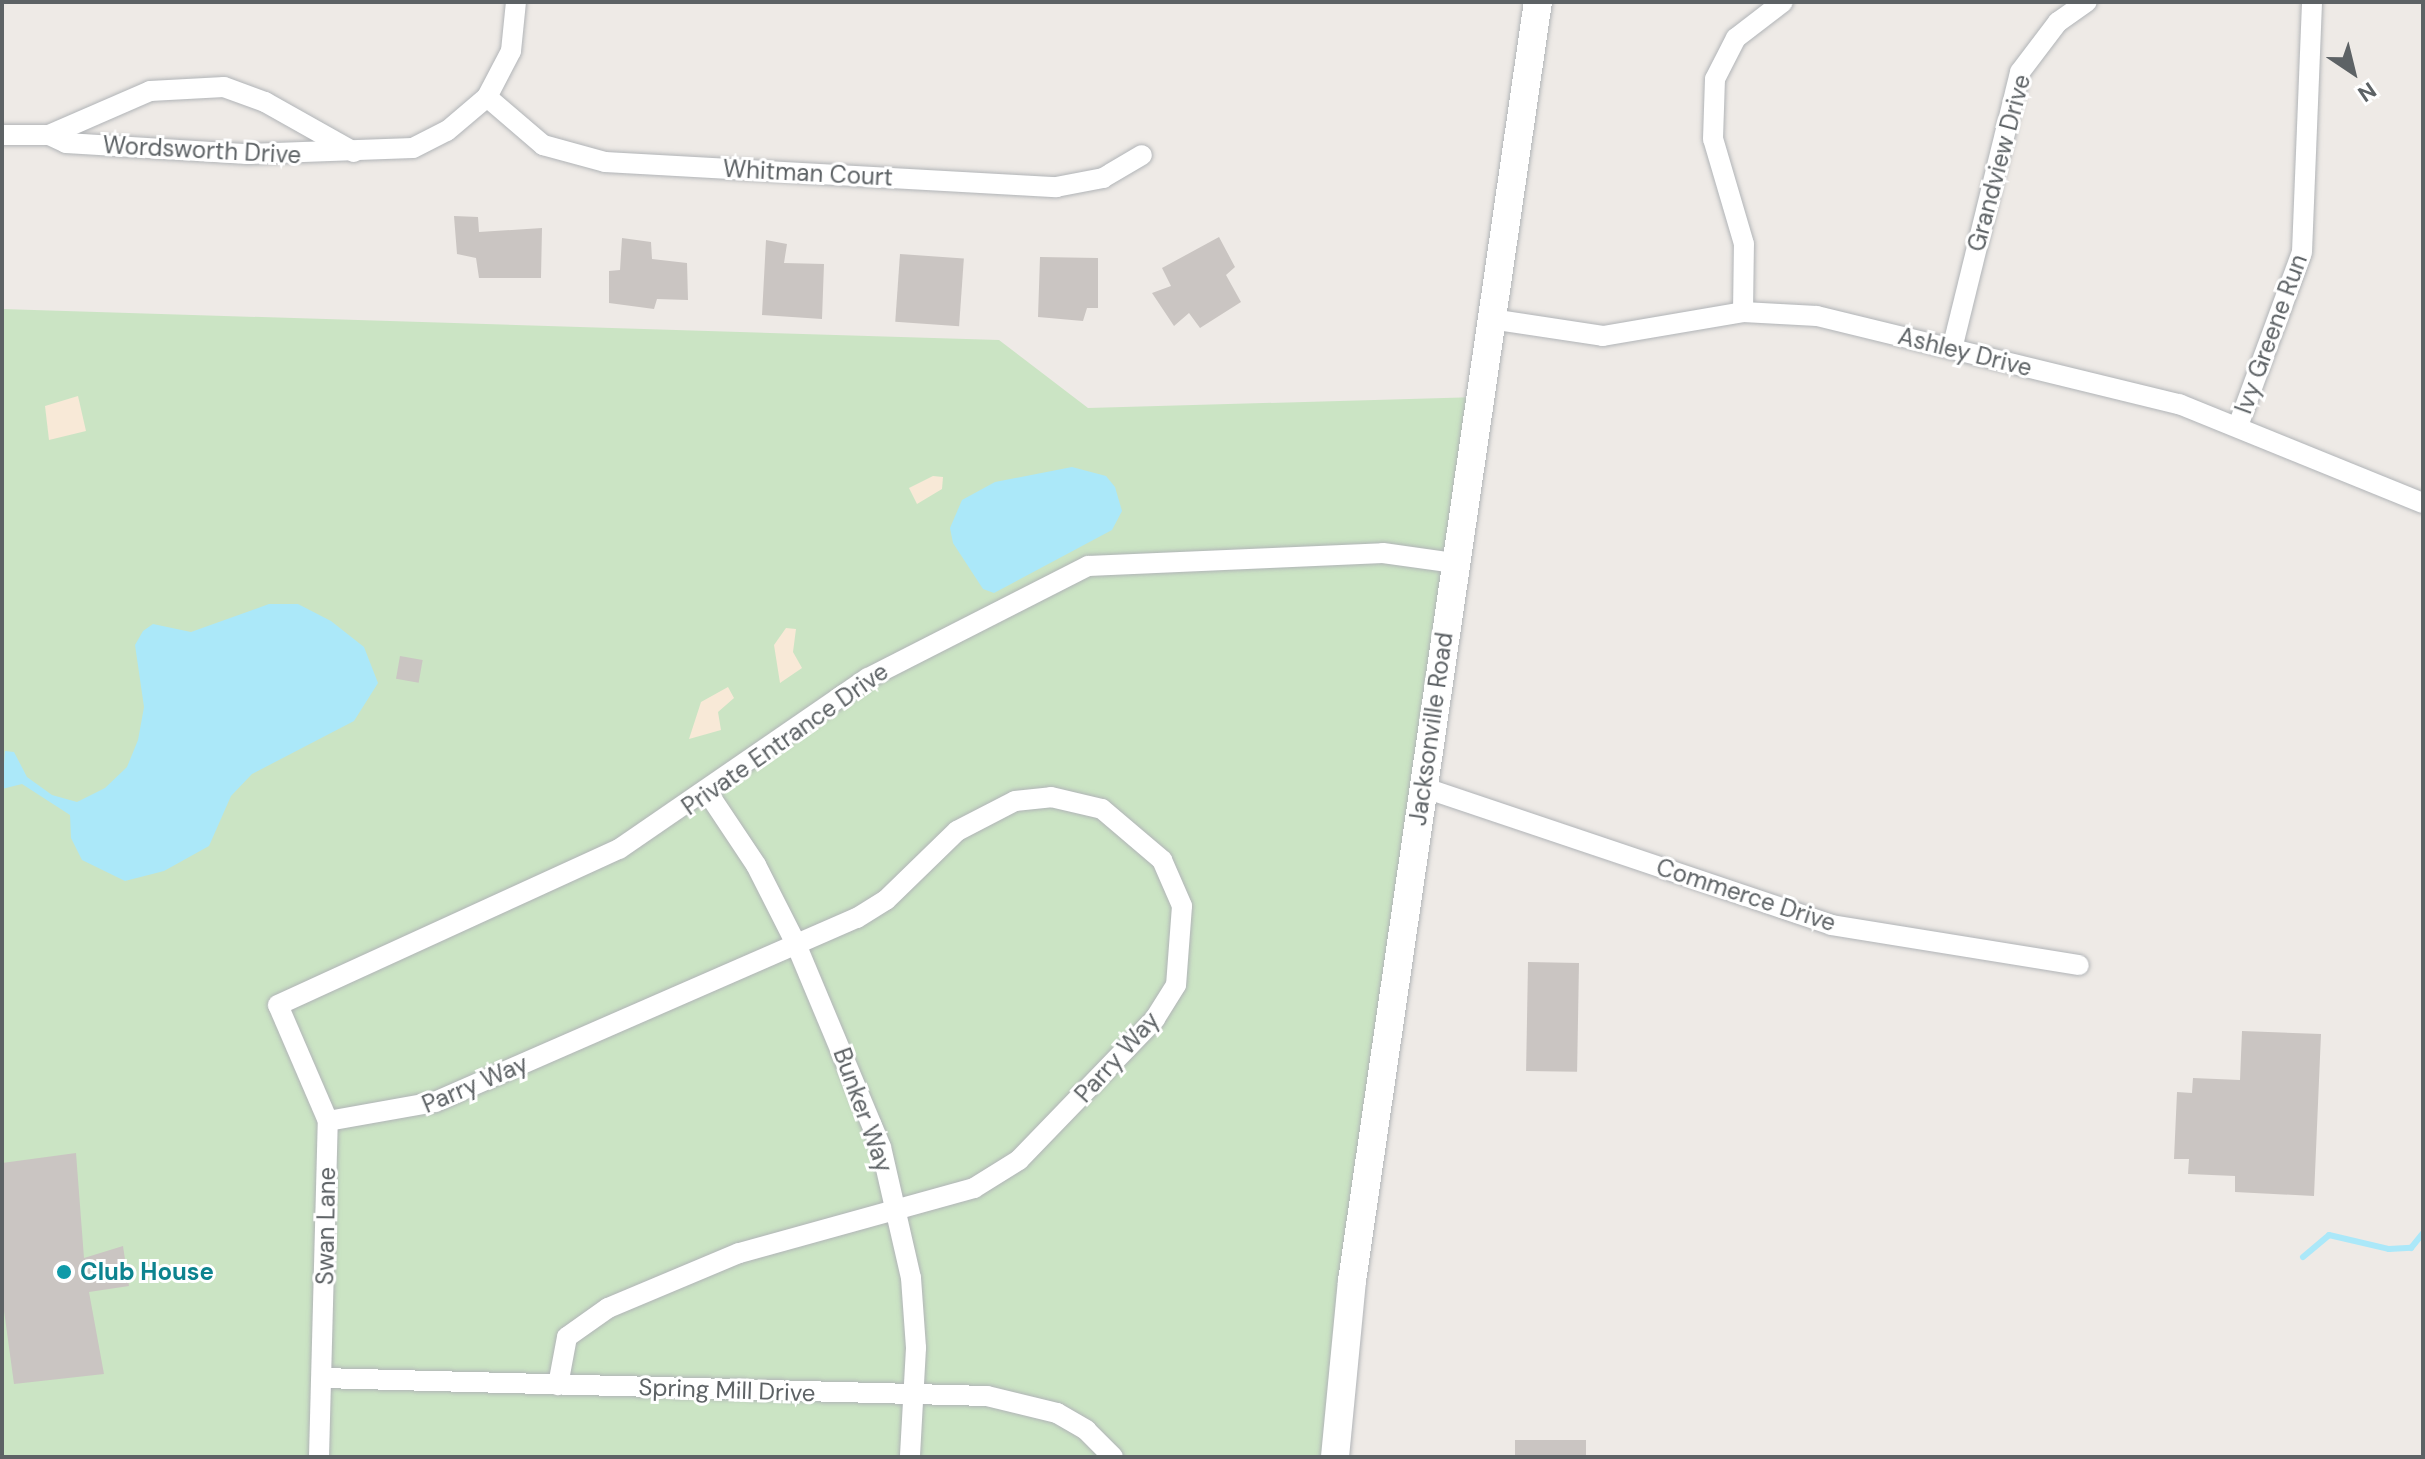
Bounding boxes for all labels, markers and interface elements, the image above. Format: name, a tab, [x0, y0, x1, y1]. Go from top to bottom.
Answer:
north arrow	[2313, 32, 2393, 112]
street label: Grandview Drive	[1962, 71, 2036, 255]
text: N	[2352, 76, 2382, 109]
street label: Wordsworth Drive	[102, 130, 302, 170]
street label: Whitman Court	[722, 154, 894, 192]
street label: Ivy Greene Run	[2229, 250, 2313, 418]
street label: Ashley Drive	[1895, 321, 2035, 383]
street label: Jacksonville Road	[1403, 630, 1459, 828]
street label: Private Entrance Drive	[676, 657, 894, 821]
street label: Commerce Drive	[1653, 852, 1839, 938]
street label: Parry Way	[1069, 1006, 1165, 1108]
street label: Bunker Way	[827, 1044, 899, 1176]
street label: Parry Way	[418, 1049, 532, 1119]
street label: Swan Lane	[311, 1167, 341, 1285]
place label: Club House	[80, 1258, 214, 1286]
marker: Club House	[55, 1263, 73, 1281]
street label: Spring Mill Drive	[638, 1373, 816, 1407]

